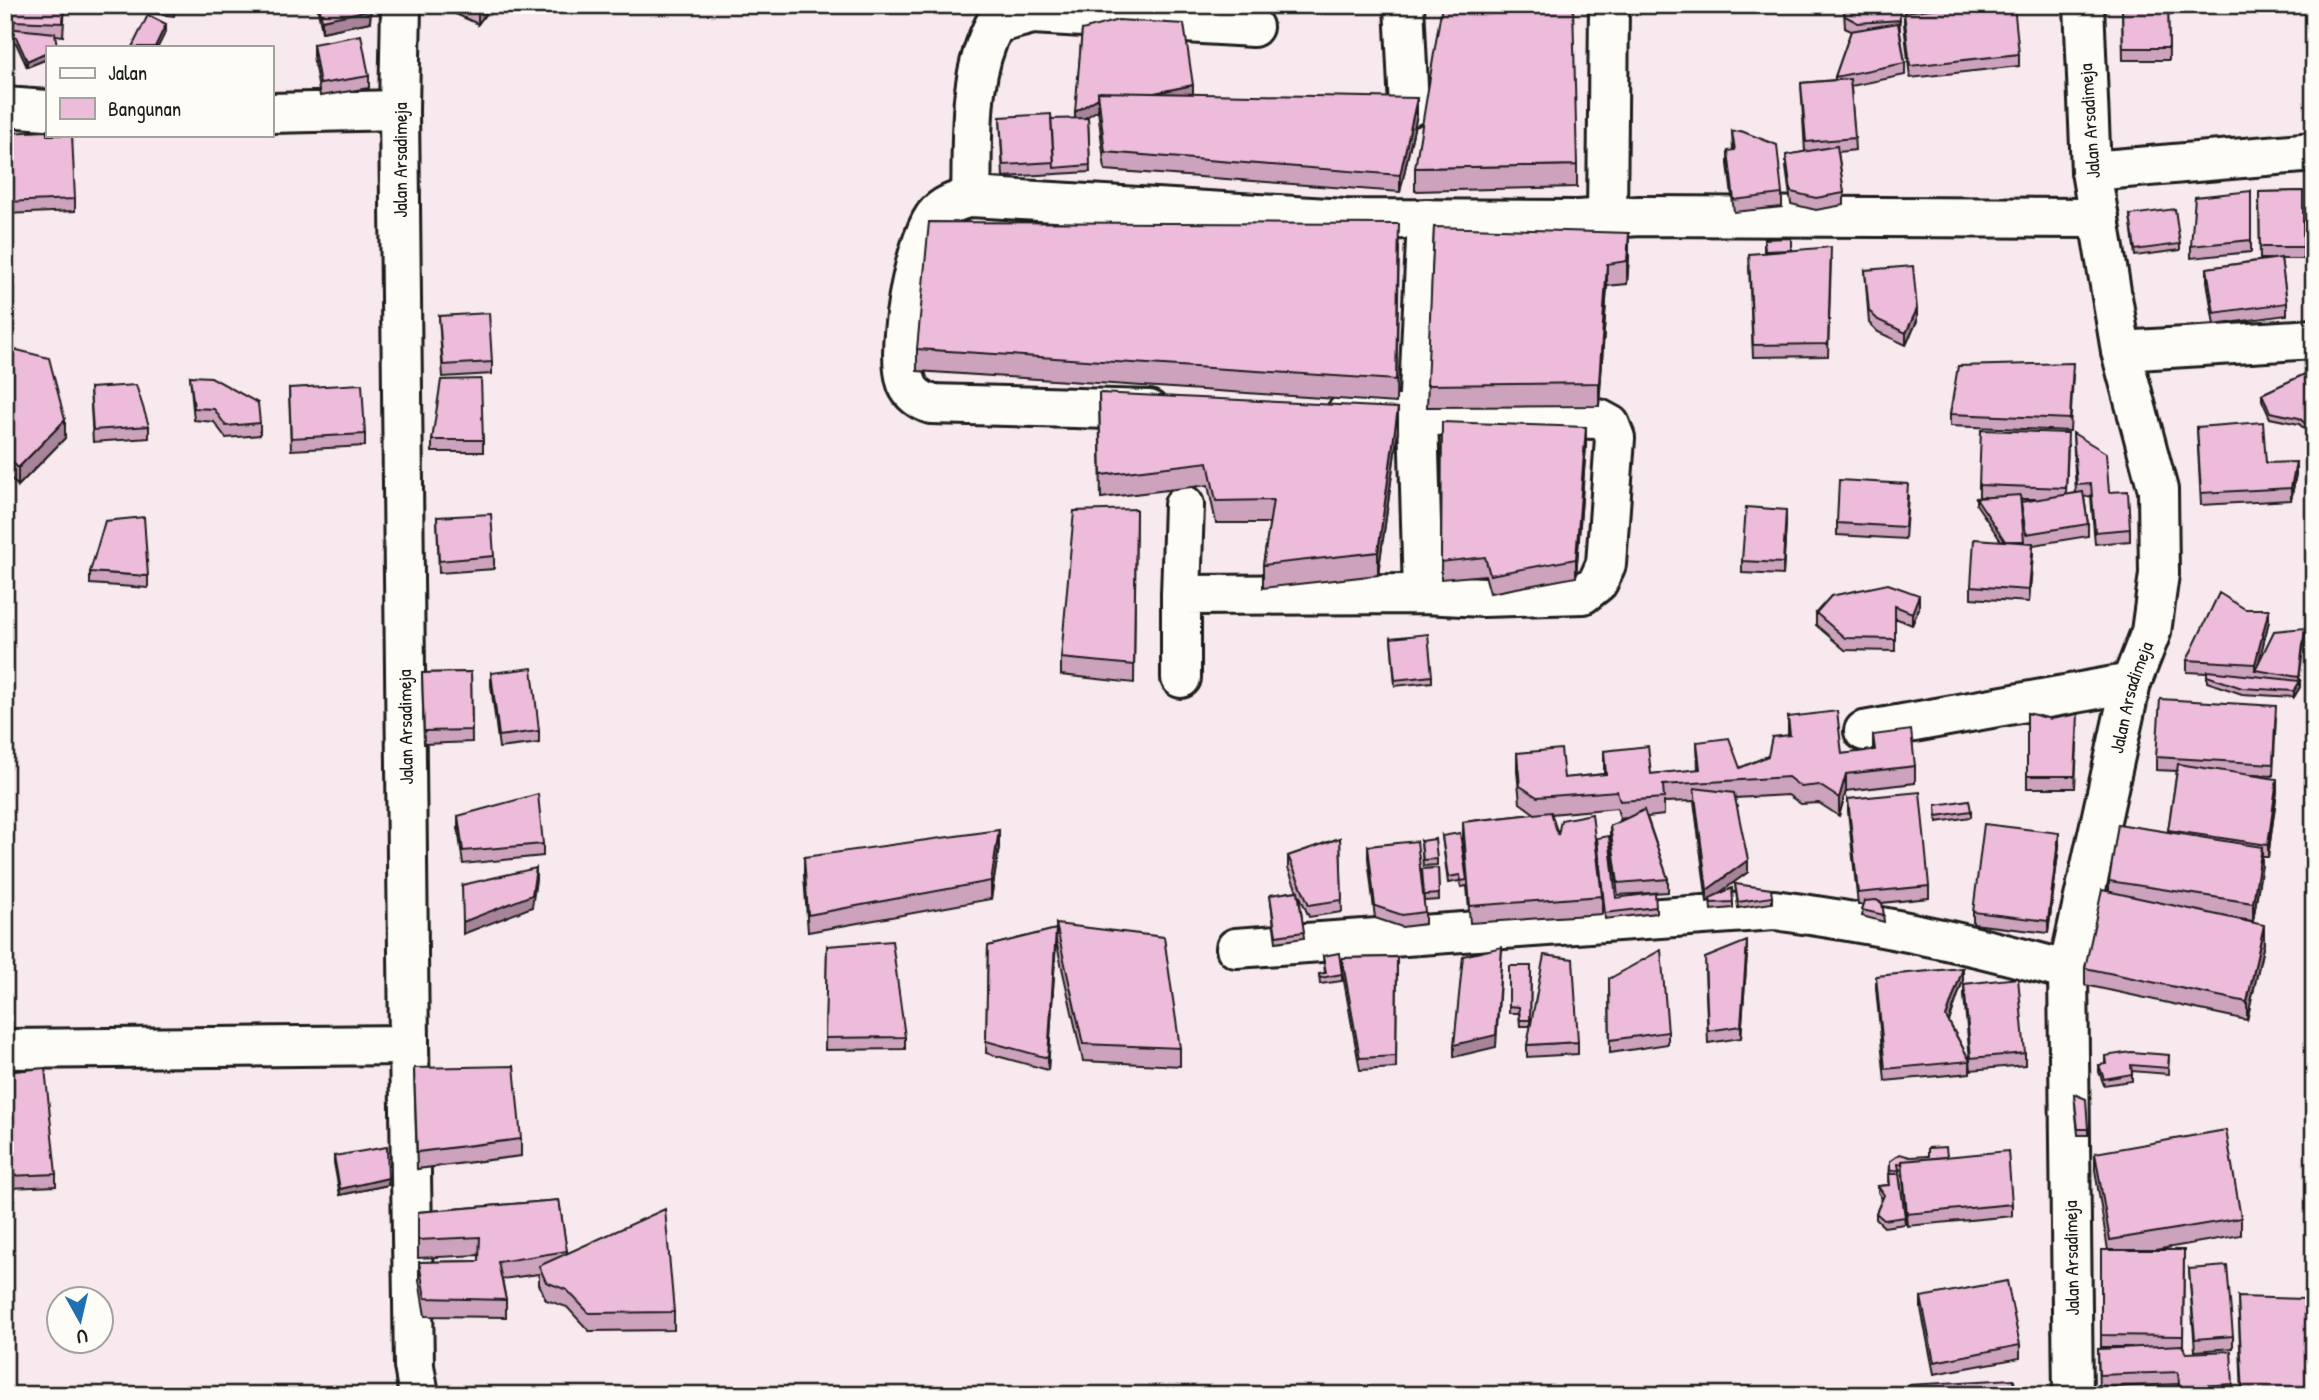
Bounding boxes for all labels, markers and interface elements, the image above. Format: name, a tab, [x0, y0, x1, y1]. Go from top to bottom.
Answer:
legend	[46, 46, 273, 136]
text: Jalan	[108, 58, 147, 87]
street label: Jalan Arsadimeja	[2072, 62, 2106, 179]
text: Bangunan	[108, 94, 181, 123]
street label: Jalan Arsadimeja	[387, 102, 413, 218]
street label: Jalan Arsadimeja	[2103, 637, 2159, 756]
street label: Jalan Arsadimeja	[391, 669, 419, 785]
street label: Jalan Arsadimeja	[2057, 1200, 2085, 1316]
north arrow	[46, 1284, 116, 1354]
text: U	[75, 1323, 89, 1351]

